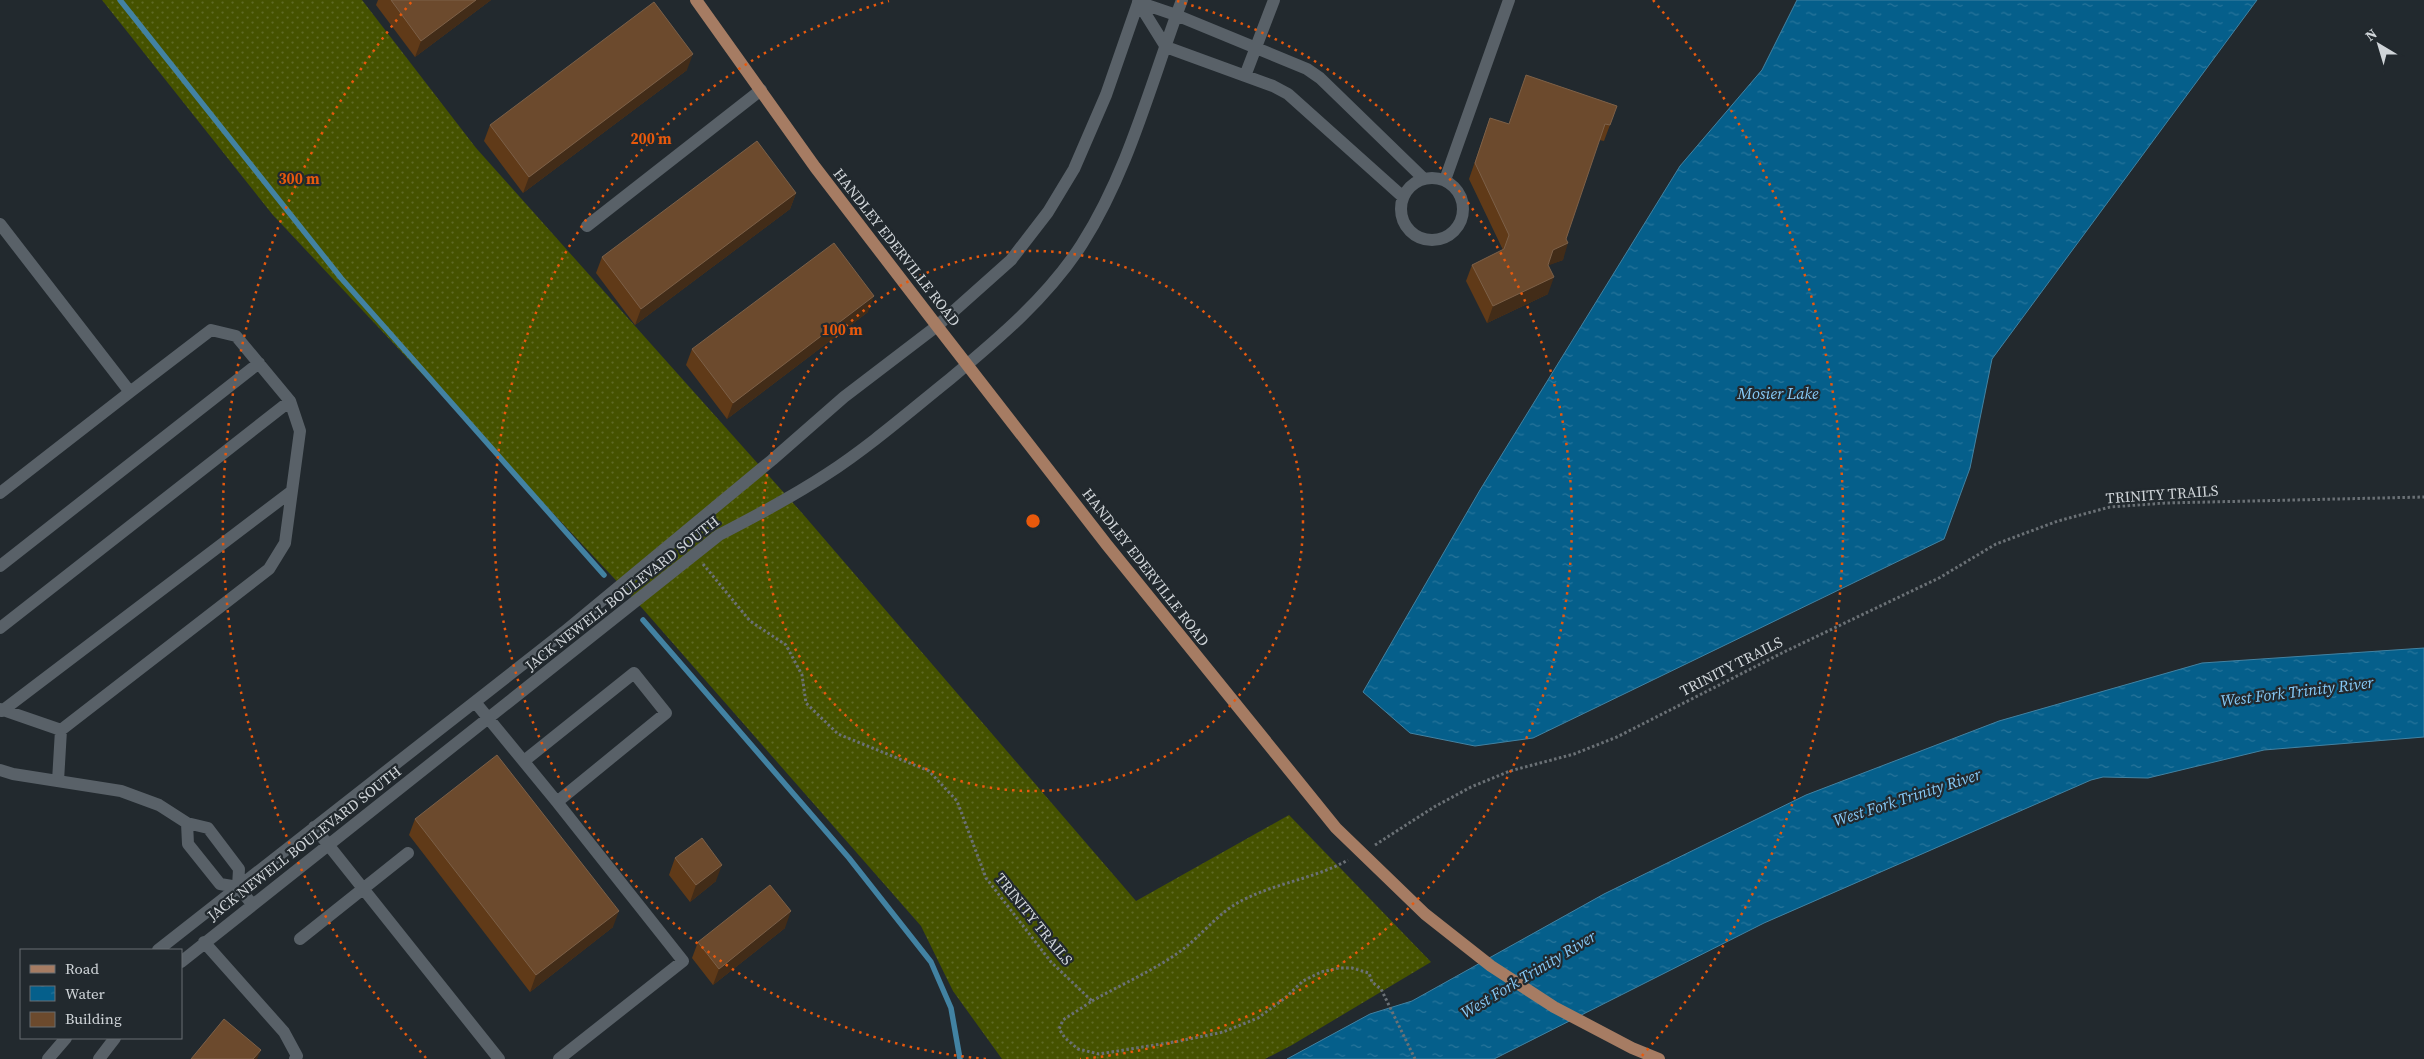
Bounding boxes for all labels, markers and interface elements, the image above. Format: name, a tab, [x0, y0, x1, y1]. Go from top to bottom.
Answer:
north arrow	[2354, 20, 2404, 70]
text: N	[2361, 24, 2381, 46]
text: 200 m	[630, 128, 672, 149]
street label: HANDLEY EDERVILLE ROAD	[829, 164, 965, 330]
text: 300 m	[278, 168, 320, 189]
text: 100 m	[821, 319, 863, 340]
water label: Mosier Lake	[1737, 382, 1819, 404]
street label: TRINITY TRAILS	[2105, 480, 2219, 508]
street label: HANDLEY EDERVILLE ROAD	[1078, 484, 1214, 650]
street label: JACK NEWELL BOULEVARD SOUTH	[520, 510, 724, 676]
centre of rings	[1024, 512, 1042, 530]
street label: TRINITY TRAILS	[1676, 631, 1786, 701]
water label: West Fork Trinity River	[2219, 671, 2375, 711]
street label: JACK NEWELL BOULEVARD SOUTH	[202, 760, 406, 926]
water label: West Fork Trinity River	[1830, 763, 1984, 831]
street label: TRINITY TRAILS	[990, 869, 1078, 970]
water label: West Fork Trinity River	[1456, 925, 1600, 1023]
legend	[20, 949, 182, 1039]
text: Road	[65, 958, 99, 979]
text: Water	[65, 983, 106, 1004]
text: Building	[65, 1008, 122, 1029]

